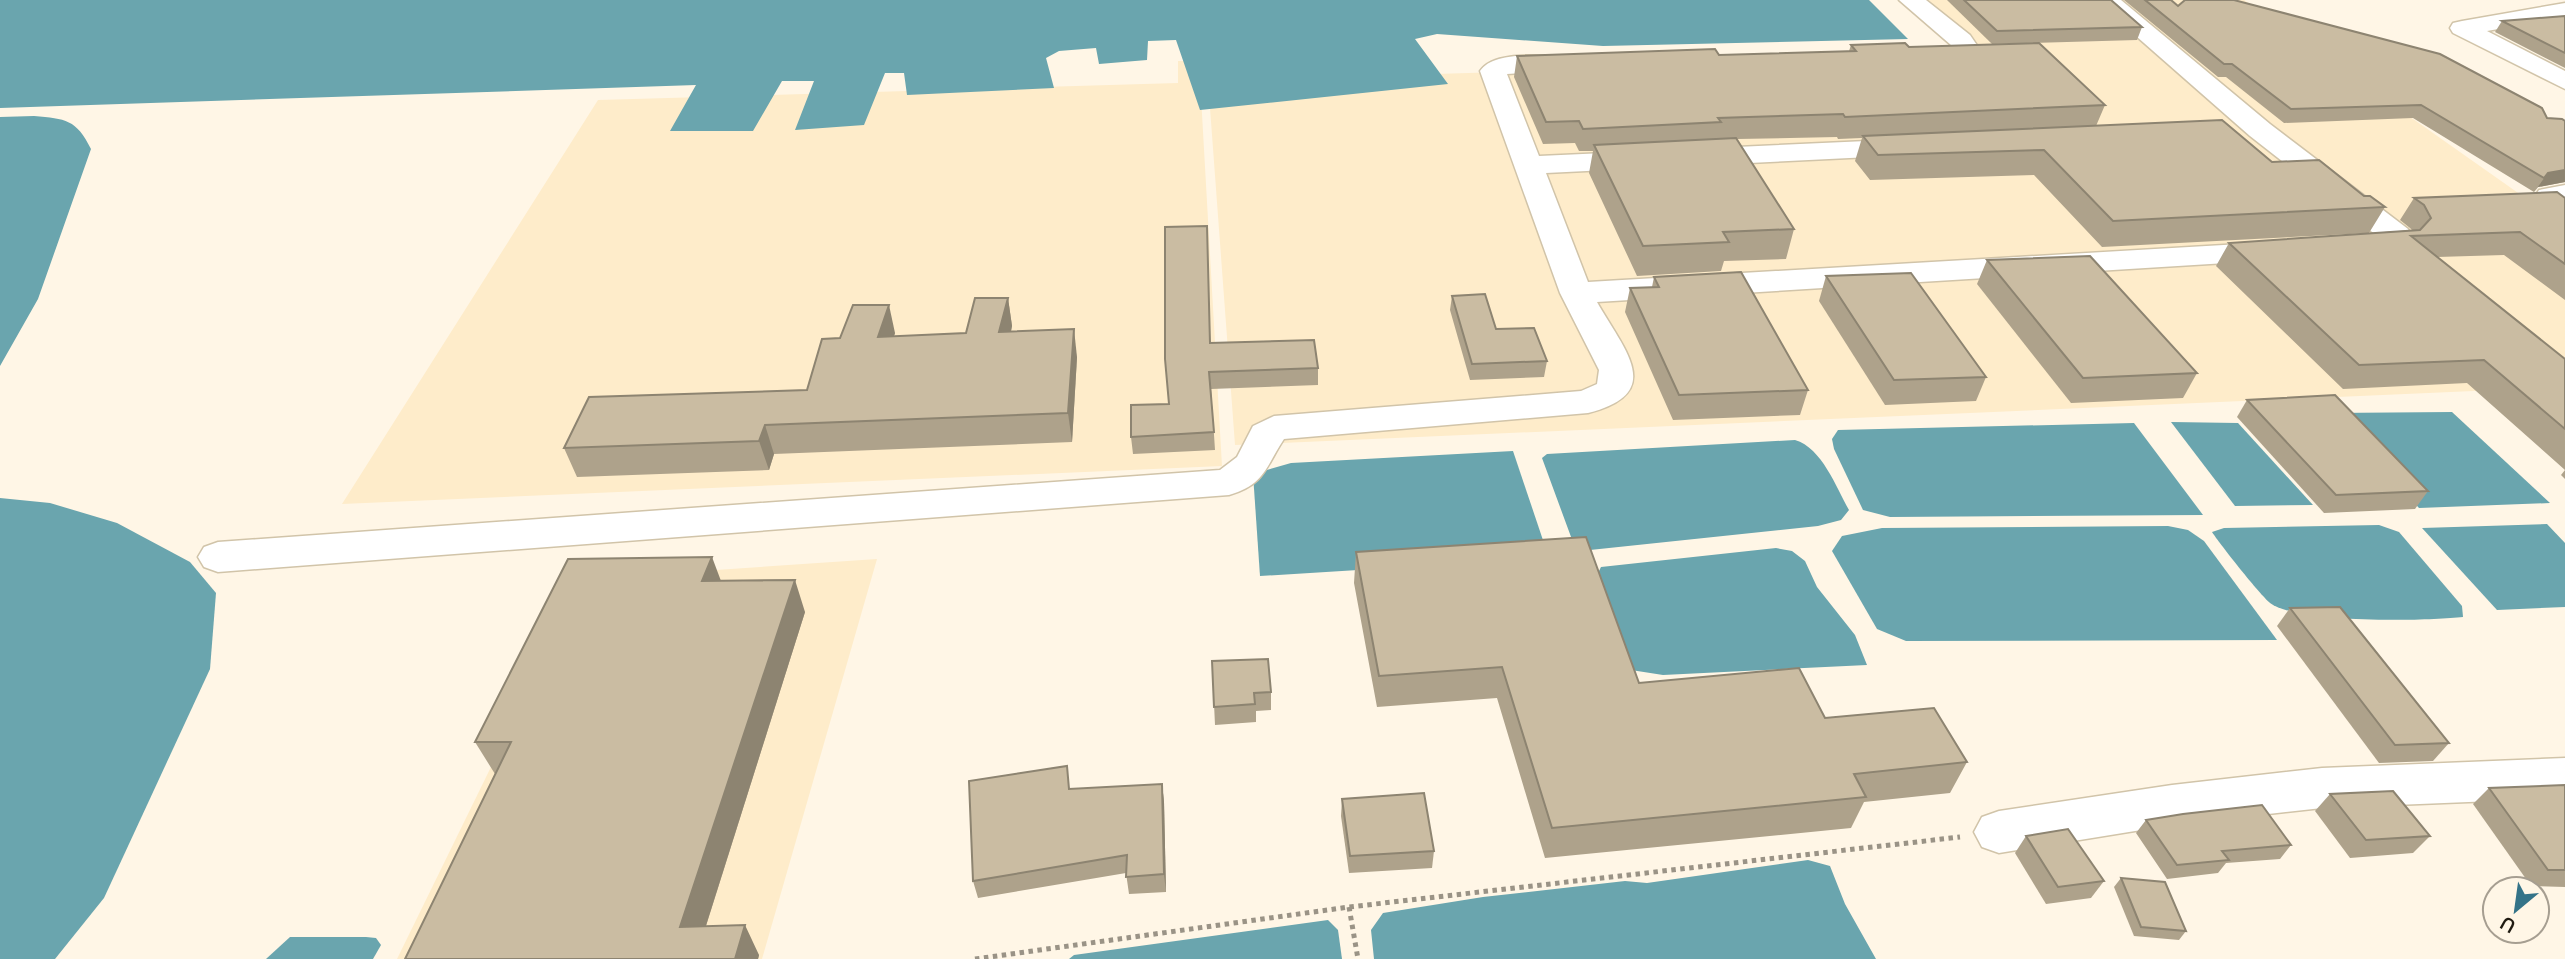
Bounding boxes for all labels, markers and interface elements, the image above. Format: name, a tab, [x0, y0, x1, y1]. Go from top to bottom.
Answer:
north arrow	[2481, 875, 2551, 945]
text: U	[2496, 909, 2521, 939]

